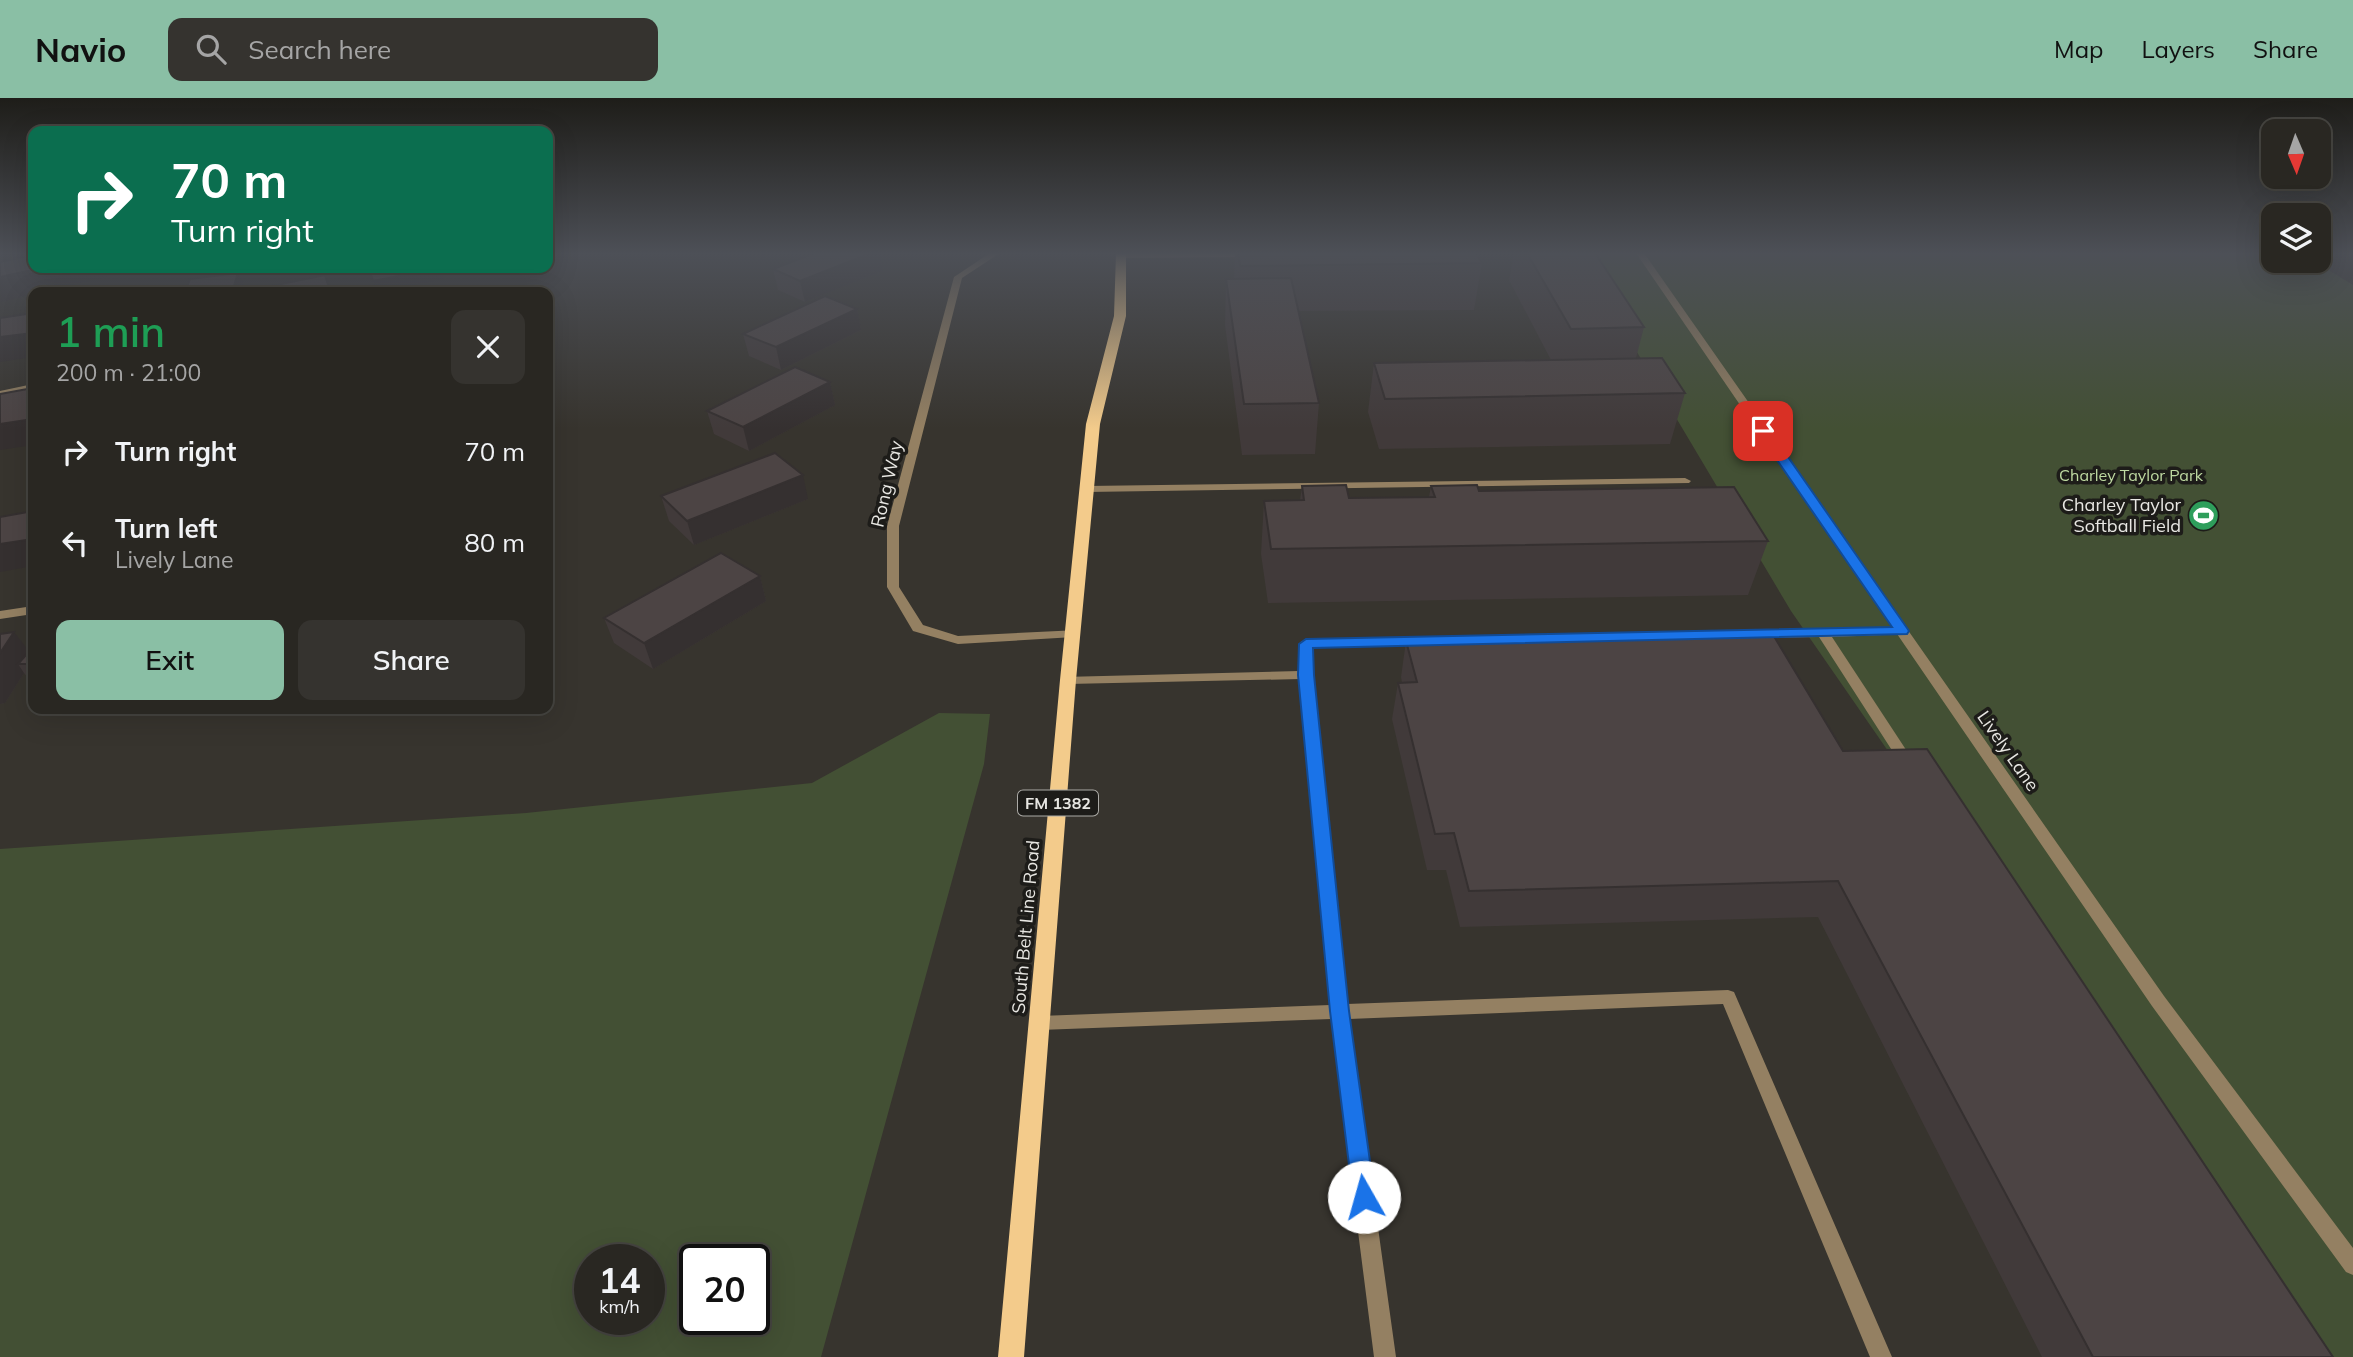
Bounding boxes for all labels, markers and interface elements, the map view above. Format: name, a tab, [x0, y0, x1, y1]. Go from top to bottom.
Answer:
search box	[168, 18, 658, 81]
text: Navio	[35, 29, 126, 70]
icon: search	[192, 30, 230, 68]
text: Search here	[248, 33, 391, 66]
text: Map	[2054, 34, 2103, 64]
text: Layers	[2141, 34, 2215, 64]
text: Share	[2253, 34, 2318, 64]
north arrow	[2261, 119, 2331, 189]
map controls	[2261, 119, 2331, 273]
text: 70 m	[171, 149, 287, 210]
icon: right	[56, 154, 147, 245]
button: layers	[2261, 203, 2331, 273]
text: Turn right	[171, 210, 314, 250]
text: 1 min	[56, 305, 165, 358]
button: close	[451, 310, 525, 384]
text: 200 m · 21:00	[56, 358, 201, 387]
pin	[1733, 401, 1793, 461]
icon: arrive	[1744, 412, 1782, 450]
icon: right	[56, 433, 94, 471]
text: Turn right	[115, 435, 236, 468]
text: 70 m	[464, 435, 525, 468]
street label: Rong Way	[865, 438, 908, 529]
park label: Charley Taylor Park	[2059, 465, 2204, 485]
place label: Charley Taylor Softball Field	[2062, 493, 2181, 537]
sports icon: Charley Taylor Softball Field	[2187, 498, 2221, 532]
text: Turn left	[115, 512, 217, 545]
icon: left	[56, 524, 94, 562]
text: 80 m	[464, 526, 525, 559]
text: Lively Lane	[115, 545, 234, 574]
button: Exit	[56, 620, 284, 700]
button: Share	[298, 620, 525, 700]
street label: Lively Lane	[1972, 706, 2044, 795]
road number: FM 1382	[1018, 790, 1098, 816]
street label: South Belt Line Road	[1006, 839, 1045, 1015]
position arrow	[1327, 1160, 1401, 1234]
speed limit sign: 20	[679, 1244, 770, 1335]
text: 14	[598, 1258, 641, 1302]
text: km/h	[599, 1295, 640, 1318]

